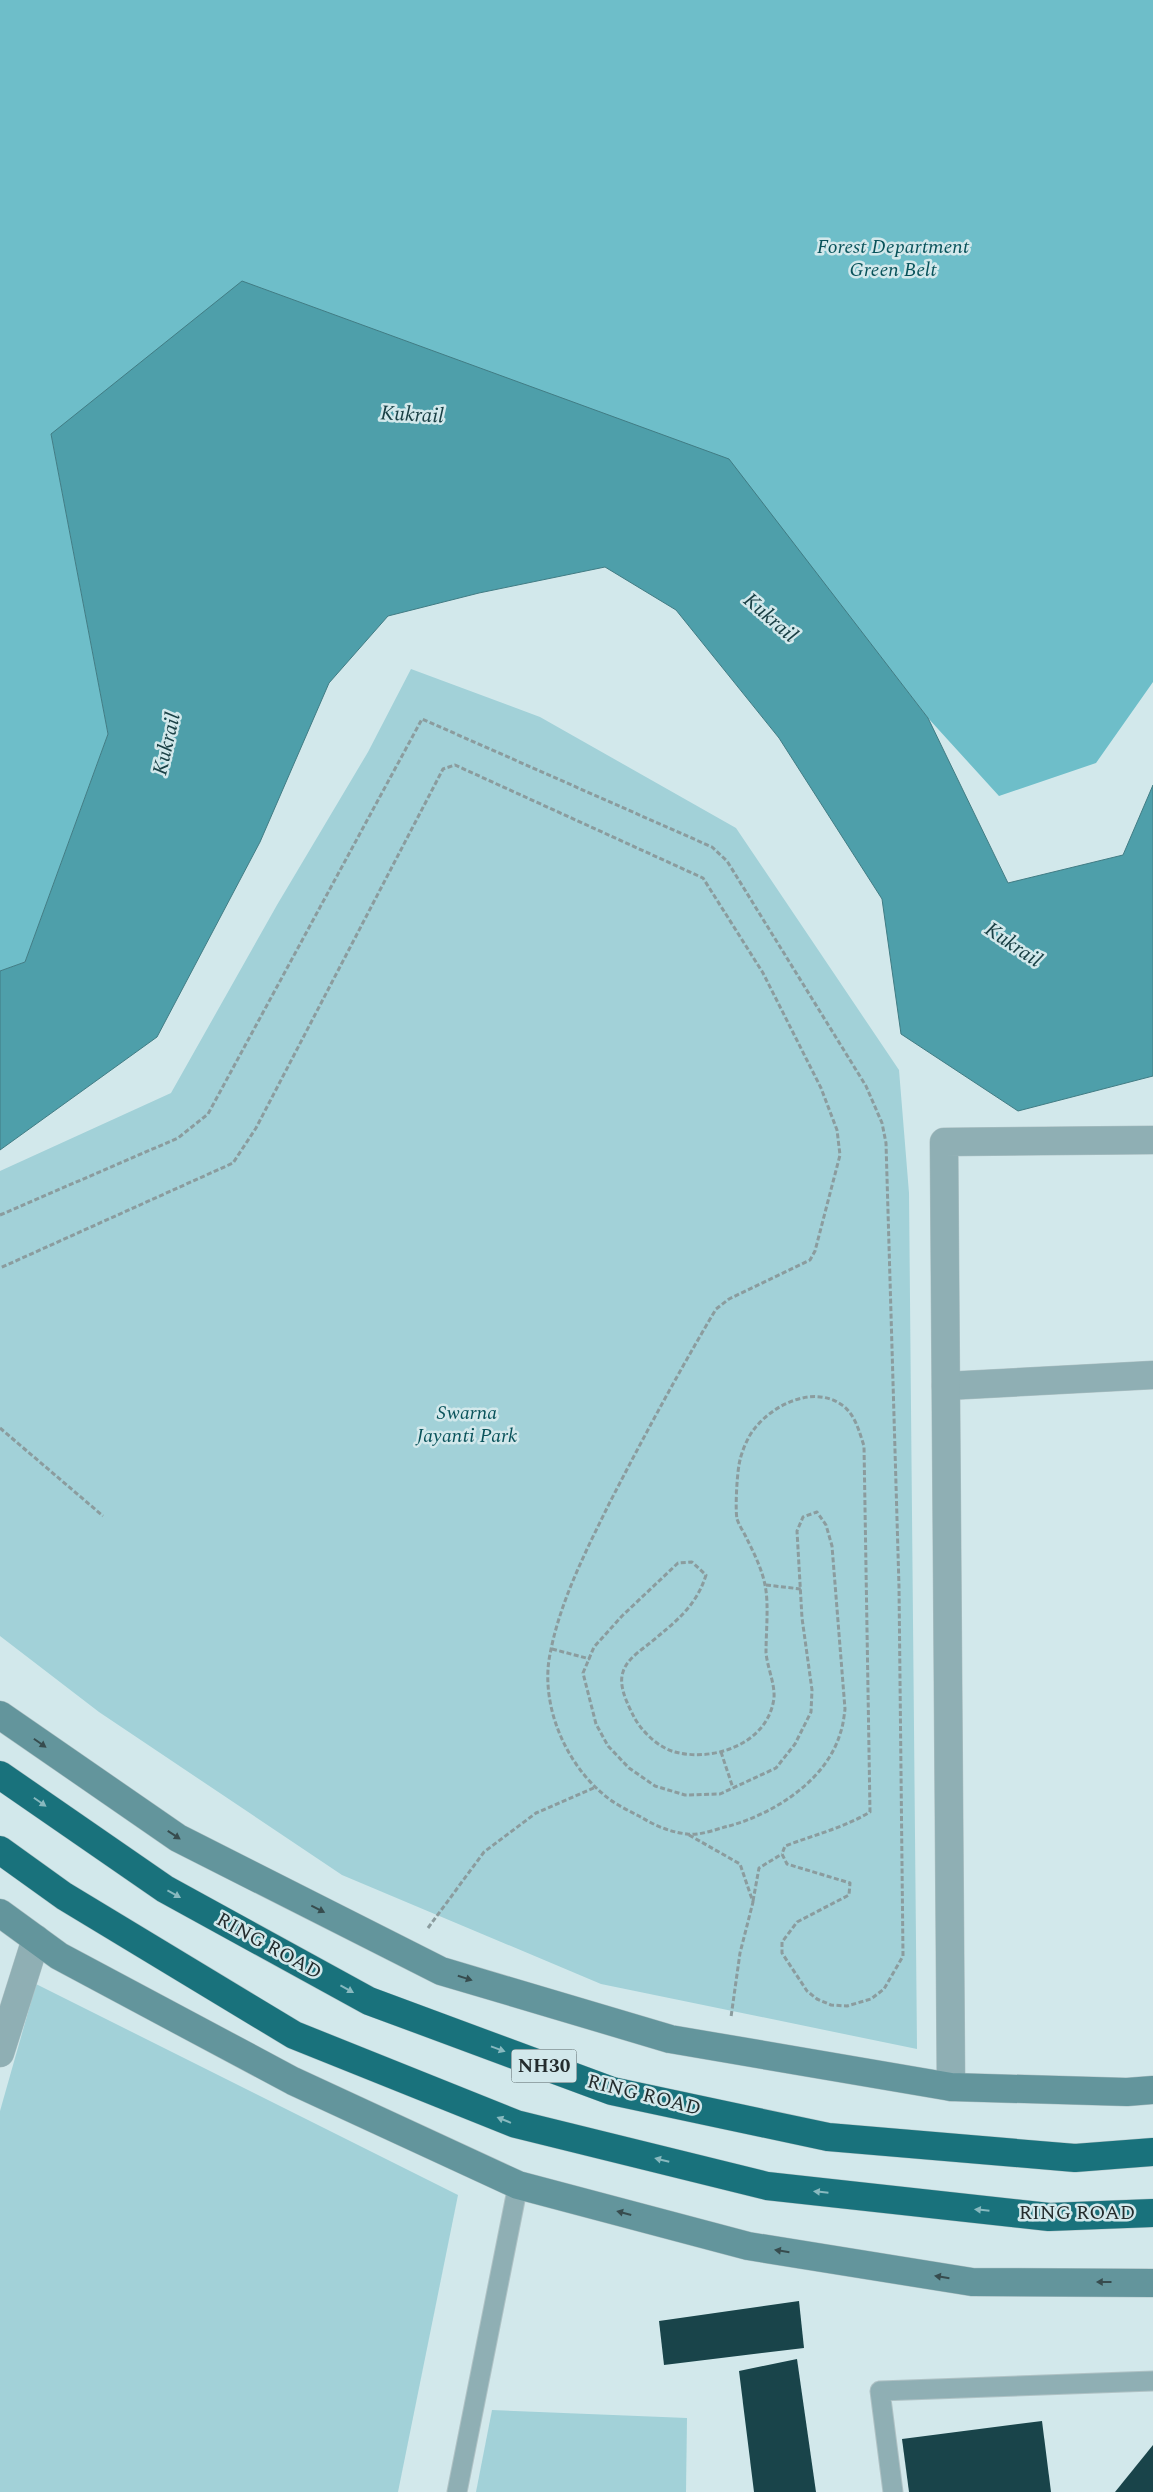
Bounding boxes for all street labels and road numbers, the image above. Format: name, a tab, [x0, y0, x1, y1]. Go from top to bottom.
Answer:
street label: RING ROAD	[211, 1905, 327, 1987]
road number: NH30	[512, 2050, 576, 2082]
street label: RING ROAD	[584, 2066, 704, 2124]
street label: RING ROAD	[1019, 2198, 1135, 2228]

